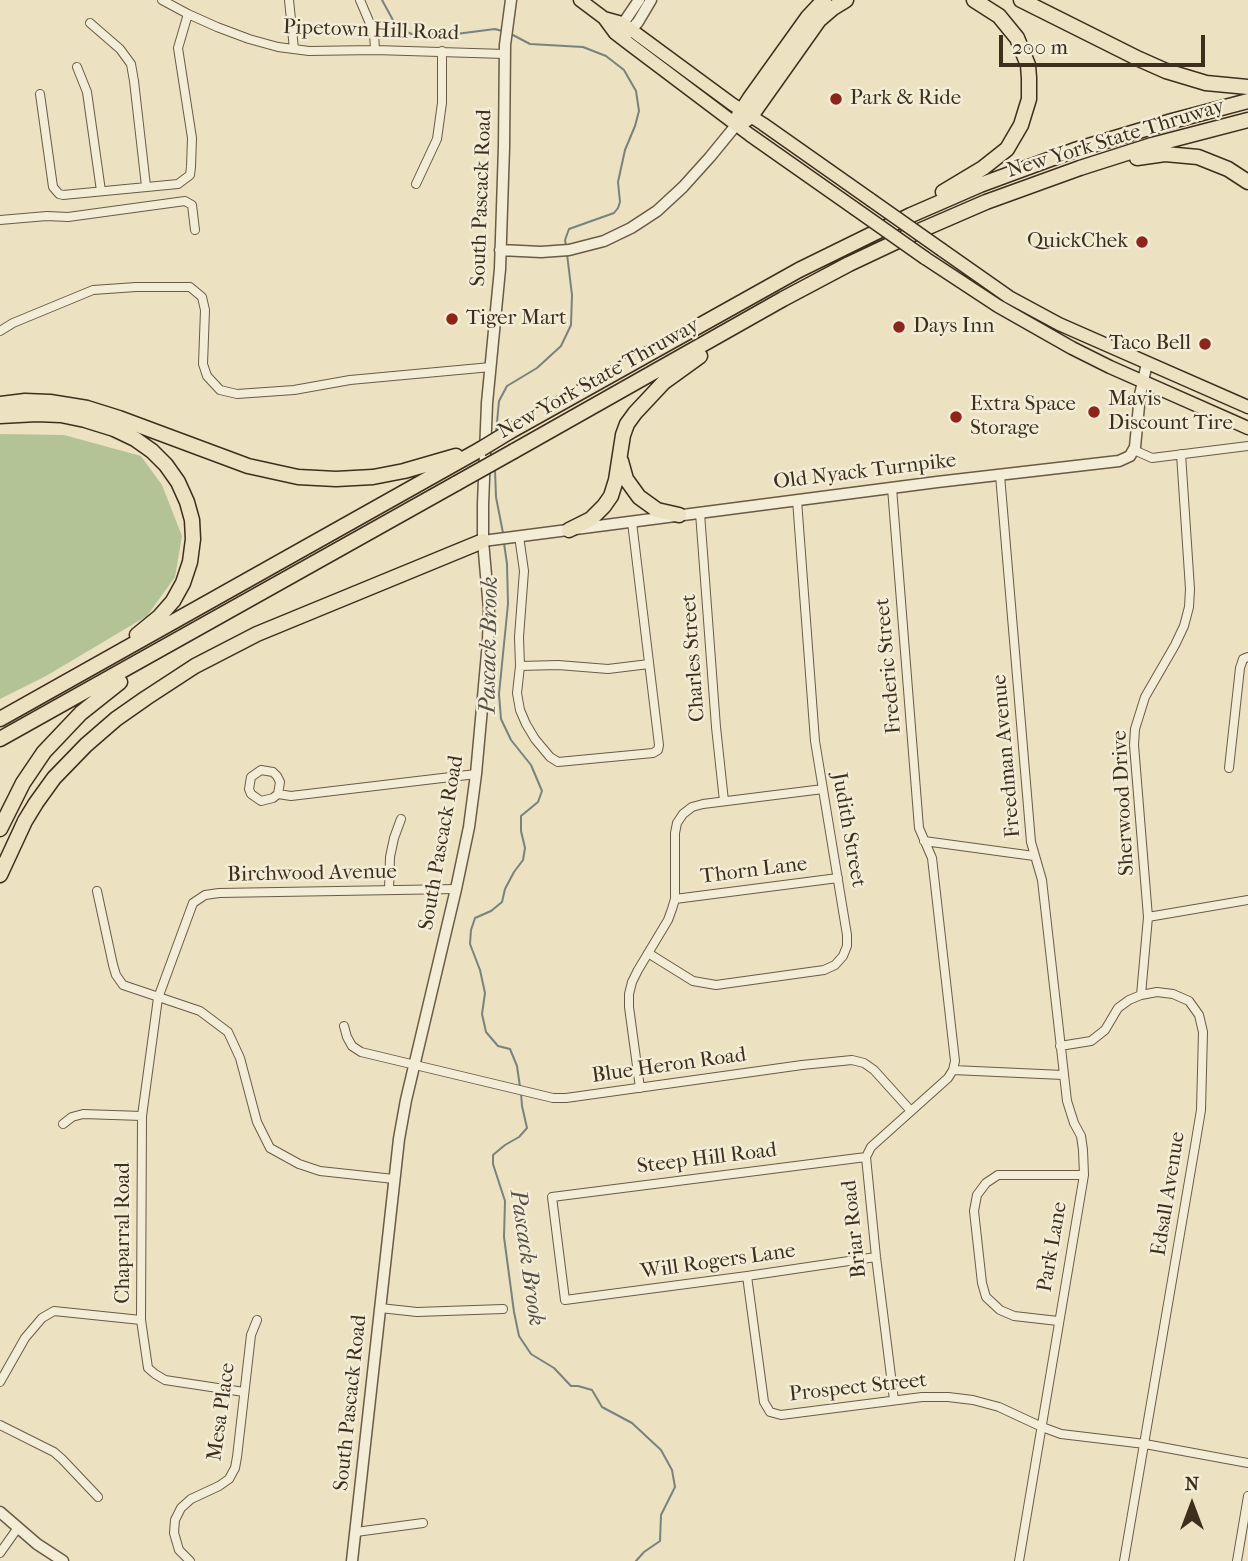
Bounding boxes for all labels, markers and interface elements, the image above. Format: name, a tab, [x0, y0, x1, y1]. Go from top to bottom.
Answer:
street label: Pipetown Hill Road	[282, 15, 460, 47]
scale bar	[1003, 21, 1210, 65]
text: 200 m	[1012, 35, 1068, 59]
place label: Park & Ride	[850, 86, 961, 112]
marker: Park & Ride	[828, 91, 844, 107]
street label: New York State Thruway	[1004, 94, 1228, 184]
street label: South Pascack Road	[466, 109, 498, 287]
place label: QuickChek	[1027, 229, 1128, 255]
marker: QuickChek	[1134, 234, 1150, 250]
place label: Tiger Mart	[466, 306, 566, 332]
marker: Tiger Mart	[444, 311, 460, 327]
street label: New York State Thruway	[494, 313, 704, 445]
place label: Days Inn	[913, 314, 994, 340]
marker: Days Inn	[891, 319, 907, 335]
place label: Taco Bell	[1109, 331, 1191, 357]
marker: Taco Bell	[1197, 336, 1213, 352]
place label: Mavis Discount Tire	[1108, 387, 1233, 437]
place label: Extra Space Storage	[970, 392, 1076, 442]
marker: Mavis Discount Tire	[1086, 404, 1102, 420]
marker: Extra Space Storage	[948, 409, 964, 425]
street label: Old Nyack Turnpike	[772, 448, 958, 496]
water label: Pascack Brook	[475, 576, 505, 714]
street label: Charles Street	[677, 593, 711, 723]
street label: Frederic Street	[871, 597, 907, 735]
street label: Freedman Avenue	[987, 673, 1027, 839]
street label: Sherwood Drive	[1108, 730, 1140, 876]
street label: South Pascack Road	[414, 754, 470, 932]
street label: Judith Street	[826, 771, 870, 889]
street label: Thorn Lane	[699, 852, 809, 890]
street label: Birchwood Avenue	[227, 860, 397, 888]
street label: Blue Heron Road	[590, 1043, 748, 1089]
street label: Edsall Avenue	[1147, 1130, 1191, 1258]
street label: Steep Hill Road	[636, 1138, 778, 1180]
street label: Chaparral Road	[111, 1162, 137, 1304]
street label: Briar Road	[837, 1179, 873, 1279]
water label: Pascack Brook	[503, 1188, 549, 1328]
street label: Park Lane	[1033, 1200, 1073, 1294]
street label: Will Rogers Lane	[639, 1239, 797, 1285]
street label: South Pascack Road	[329, 1314, 373, 1492]
street label: Mesa Place	[203, 1361, 241, 1463]
street label: Prospect Street	[788, 1368, 928, 1408]
north arrow	[1157, 1470, 1227, 1540]
text: N	[1185, 1473, 1199, 1495]

